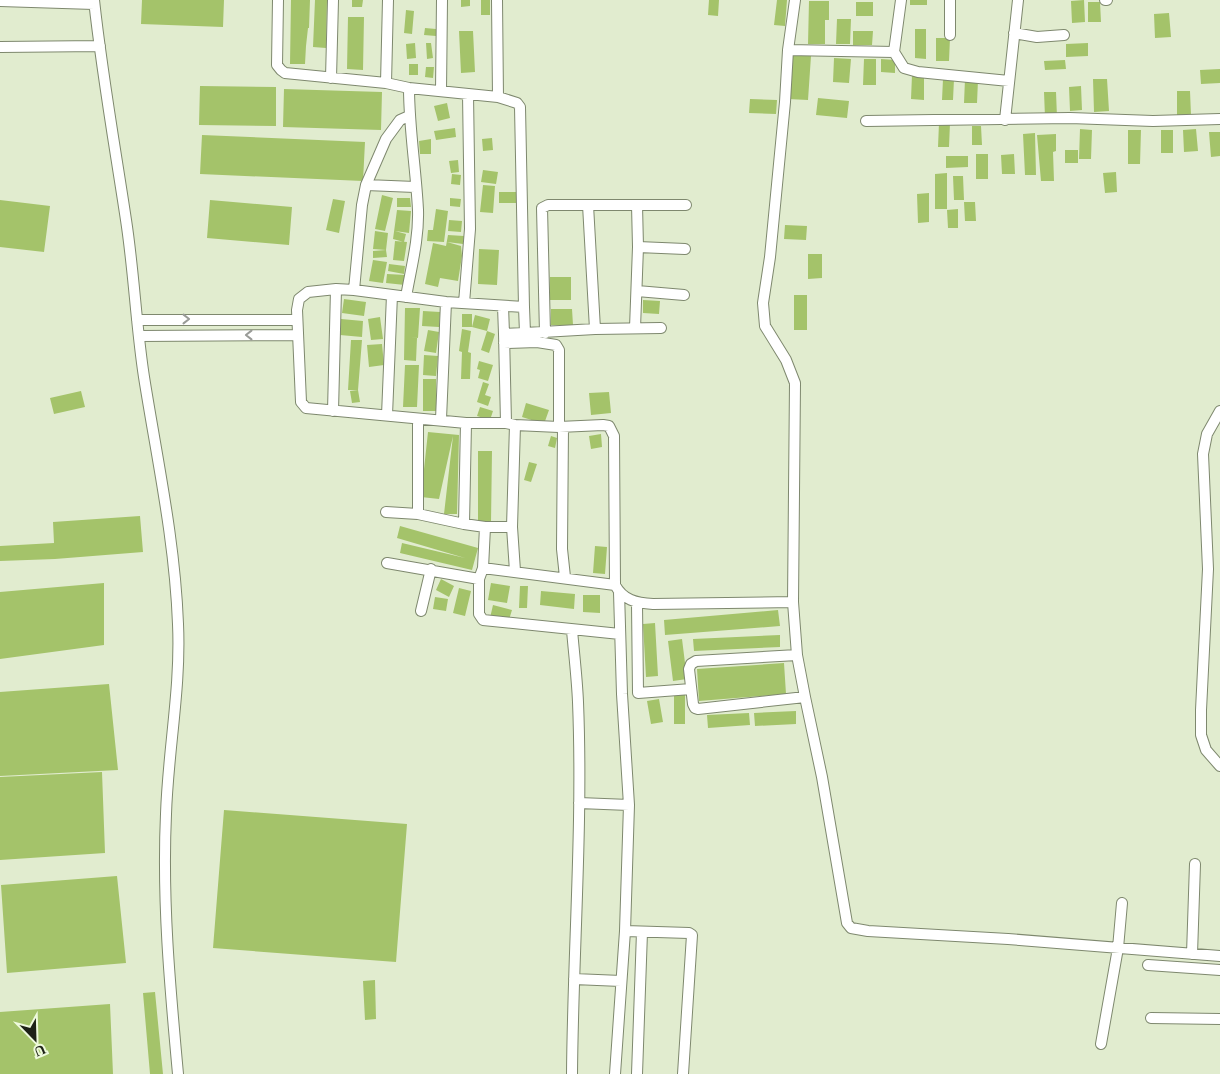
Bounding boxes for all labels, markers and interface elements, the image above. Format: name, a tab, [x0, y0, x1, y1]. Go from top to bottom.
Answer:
one-way arrow	[182, 314, 190, 324]
one-way arrow	[244, 330, 252, 340]
north arrow	[10, 1014, 60, 1064]
text: U	[30, 1039, 49, 1063]

